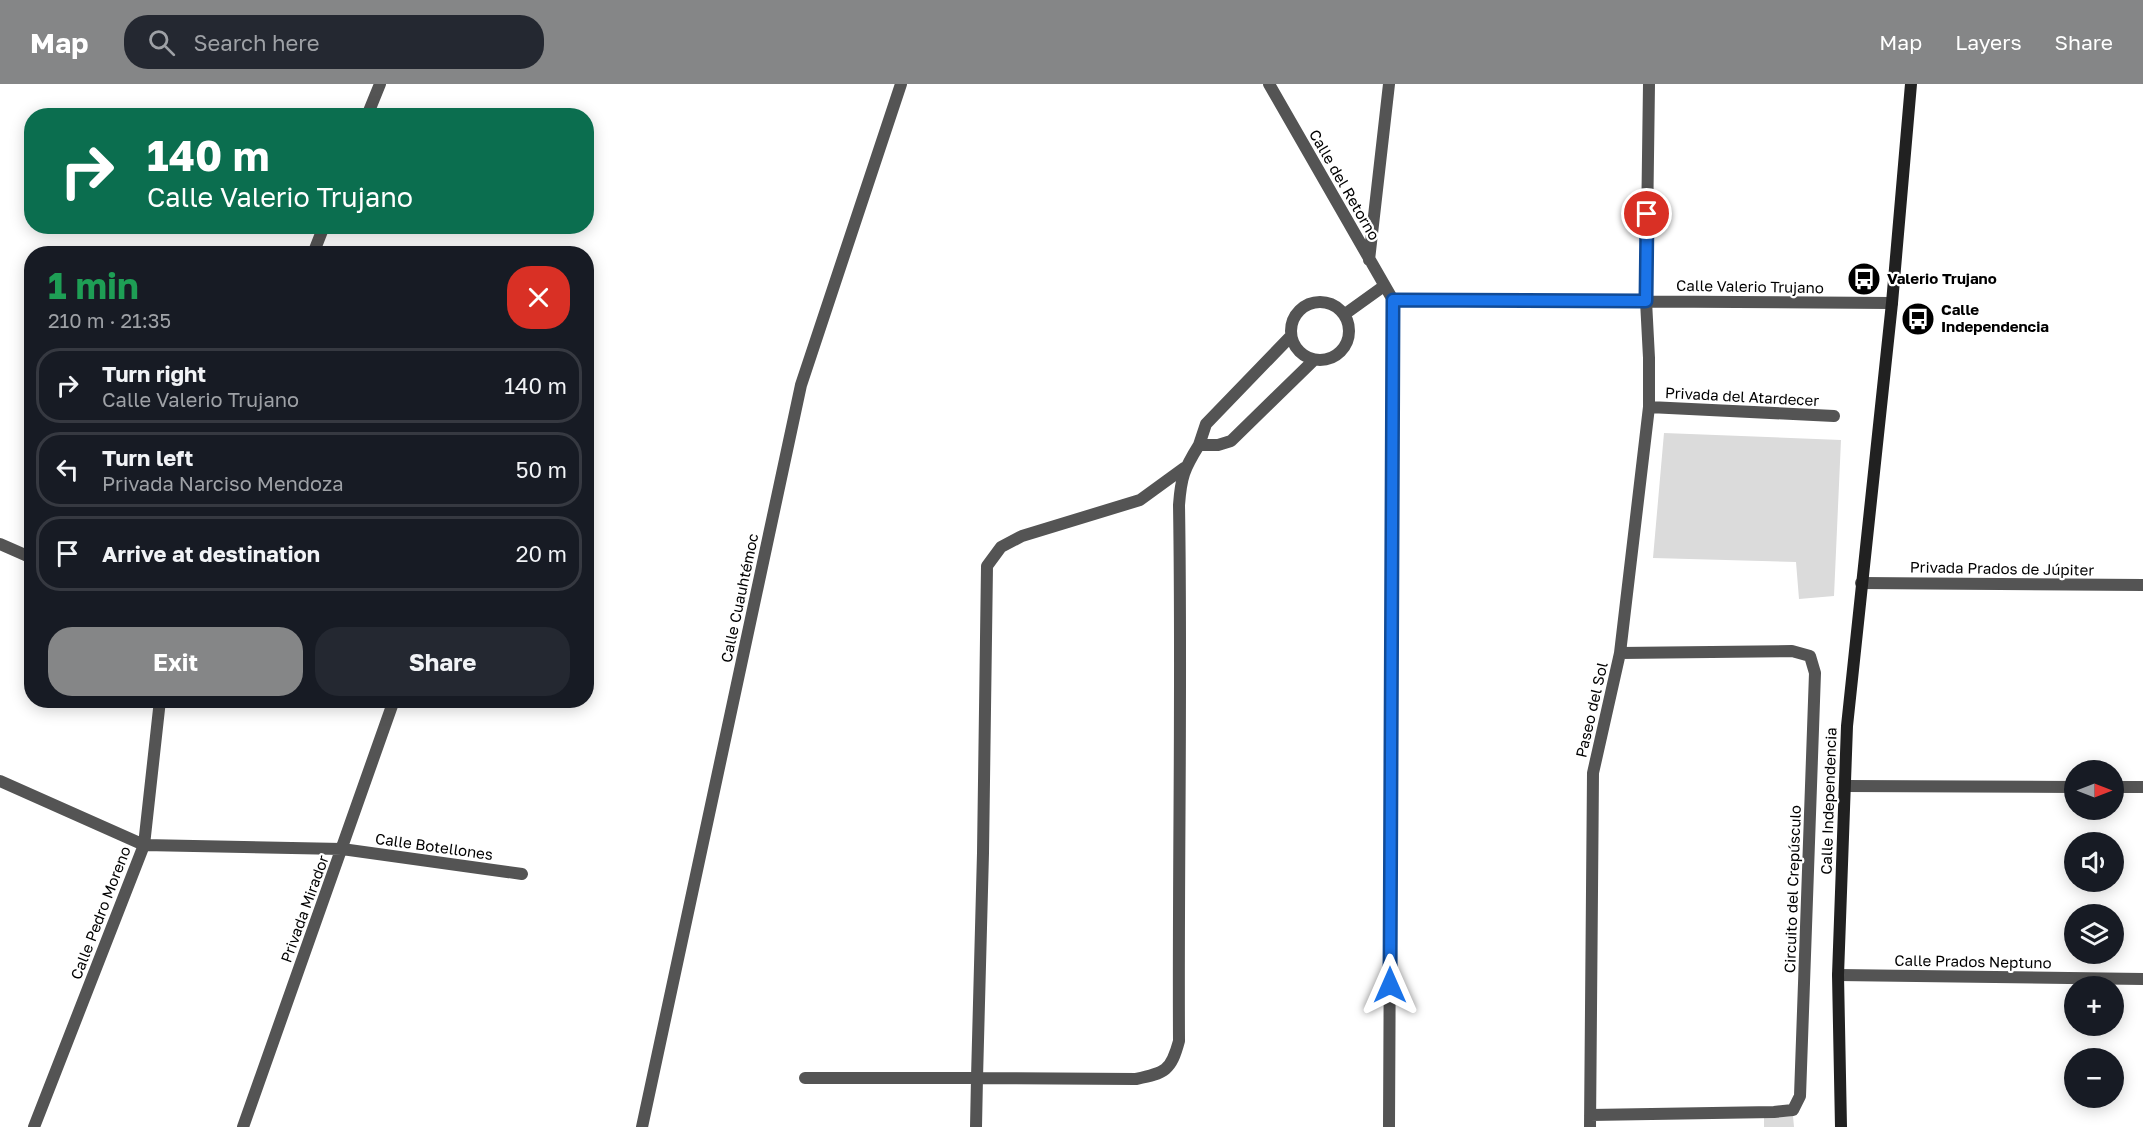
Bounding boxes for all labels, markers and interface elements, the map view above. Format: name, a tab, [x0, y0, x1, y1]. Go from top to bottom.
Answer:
search box	[124, 15, 544, 69]
text: Map	[30, 26, 88, 59]
icon: search	[145, 26, 178, 59]
text: Search here	[193, 29, 319, 56]
text: Map	[1879, 29, 1922, 55]
text: Layers	[1955, 29, 2022, 55]
text: Share	[2055, 29, 2113, 55]
street label: Calle del Retorno	[1306, 126, 1384, 243]
text: 140 m	[147, 130, 269, 180]
icon: right	[48, 132, 126, 210]
text: Calle Valerio Trujano	[147, 181, 413, 213]
pin	[1621, 188, 1672, 239]
icon: arrive	[1630, 197, 1663, 230]
bus stop icon: Valerio Trujano	[1846, 261, 1882, 297]
text: 1 min	[48, 264, 139, 307]
button: close	[507, 266, 570, 329]
place label: Valerio Trujano	[1887, 269, 1997, 287]
street label: Calle Valerio Trujano	[1676, 276, 1824, 296]
place label: Calle Independencia	[1941, 300, 2049, 335]
bus stop icon: Calle Independencia	[1900, 301, 1936, 337]
text: 210 m · 21:35	[48, 308, 171, 332]
text: Turn right	[102, 360, 206, 387]
icon: right	[51, 369, 84, 402]
text: 140 m	[504, 372, 567, 399]
street label: Privada del Atardecer	[1665, 383, 1820, 409]
text: Calle Valerio Trujano	[102, 387, 299, 411]
text: Turn left	[102, 444, 193, 471]
icon: left	[51, 453, 84, 486]
text: 50 m	[516, 456, 567, 483]
text: Privada Narciso Mendoza	[102, 471, 344, 495]
street label: Calle Cuauhtémoc	[717, 532, 762, 664]
icon: arrive	[51, 537, 84, 570]
text: Arrive at destination	[102, 540, 320, 567]
text: 20 m	[516, 540, 567, 567]
street label: Privada Prados de Júpiter	[1910, 557, 2094, 579]
button: Exit	[48, 627, 303, 696]
button: Share	[315, 627, 570, 696]
street label: Paseo del Sol	[1571, 660, 1611, 759]
street label: Calle Independencia	[1816, 727, 1840, 875]
north arrow	[2064, 760, 2124, 820]
map controls	[2064, 760, 2124, 1108]
street label: Circuito del Crepúsculo	[1780, 805, 1804, 973]
street label: Calle Botellones	[374, 829, 494, 863]
button: sound	[2064, 832, 2124, 892]
street label: Calle Pedro Moreno	[66, 844, 134, 982]
street label: Privada Mirador	[276, 852, 332, 965]
button: layers	[2064, 904, 2124, 964]
street label: Calle Prados Neptuno	[1894, 951, 2052, 971]
position arrow	[1358, 953, 1422, 1017]
button: +	[2064, 976, 2124, 1036]
button: −	[2064, 1048, 2124, 1108]

